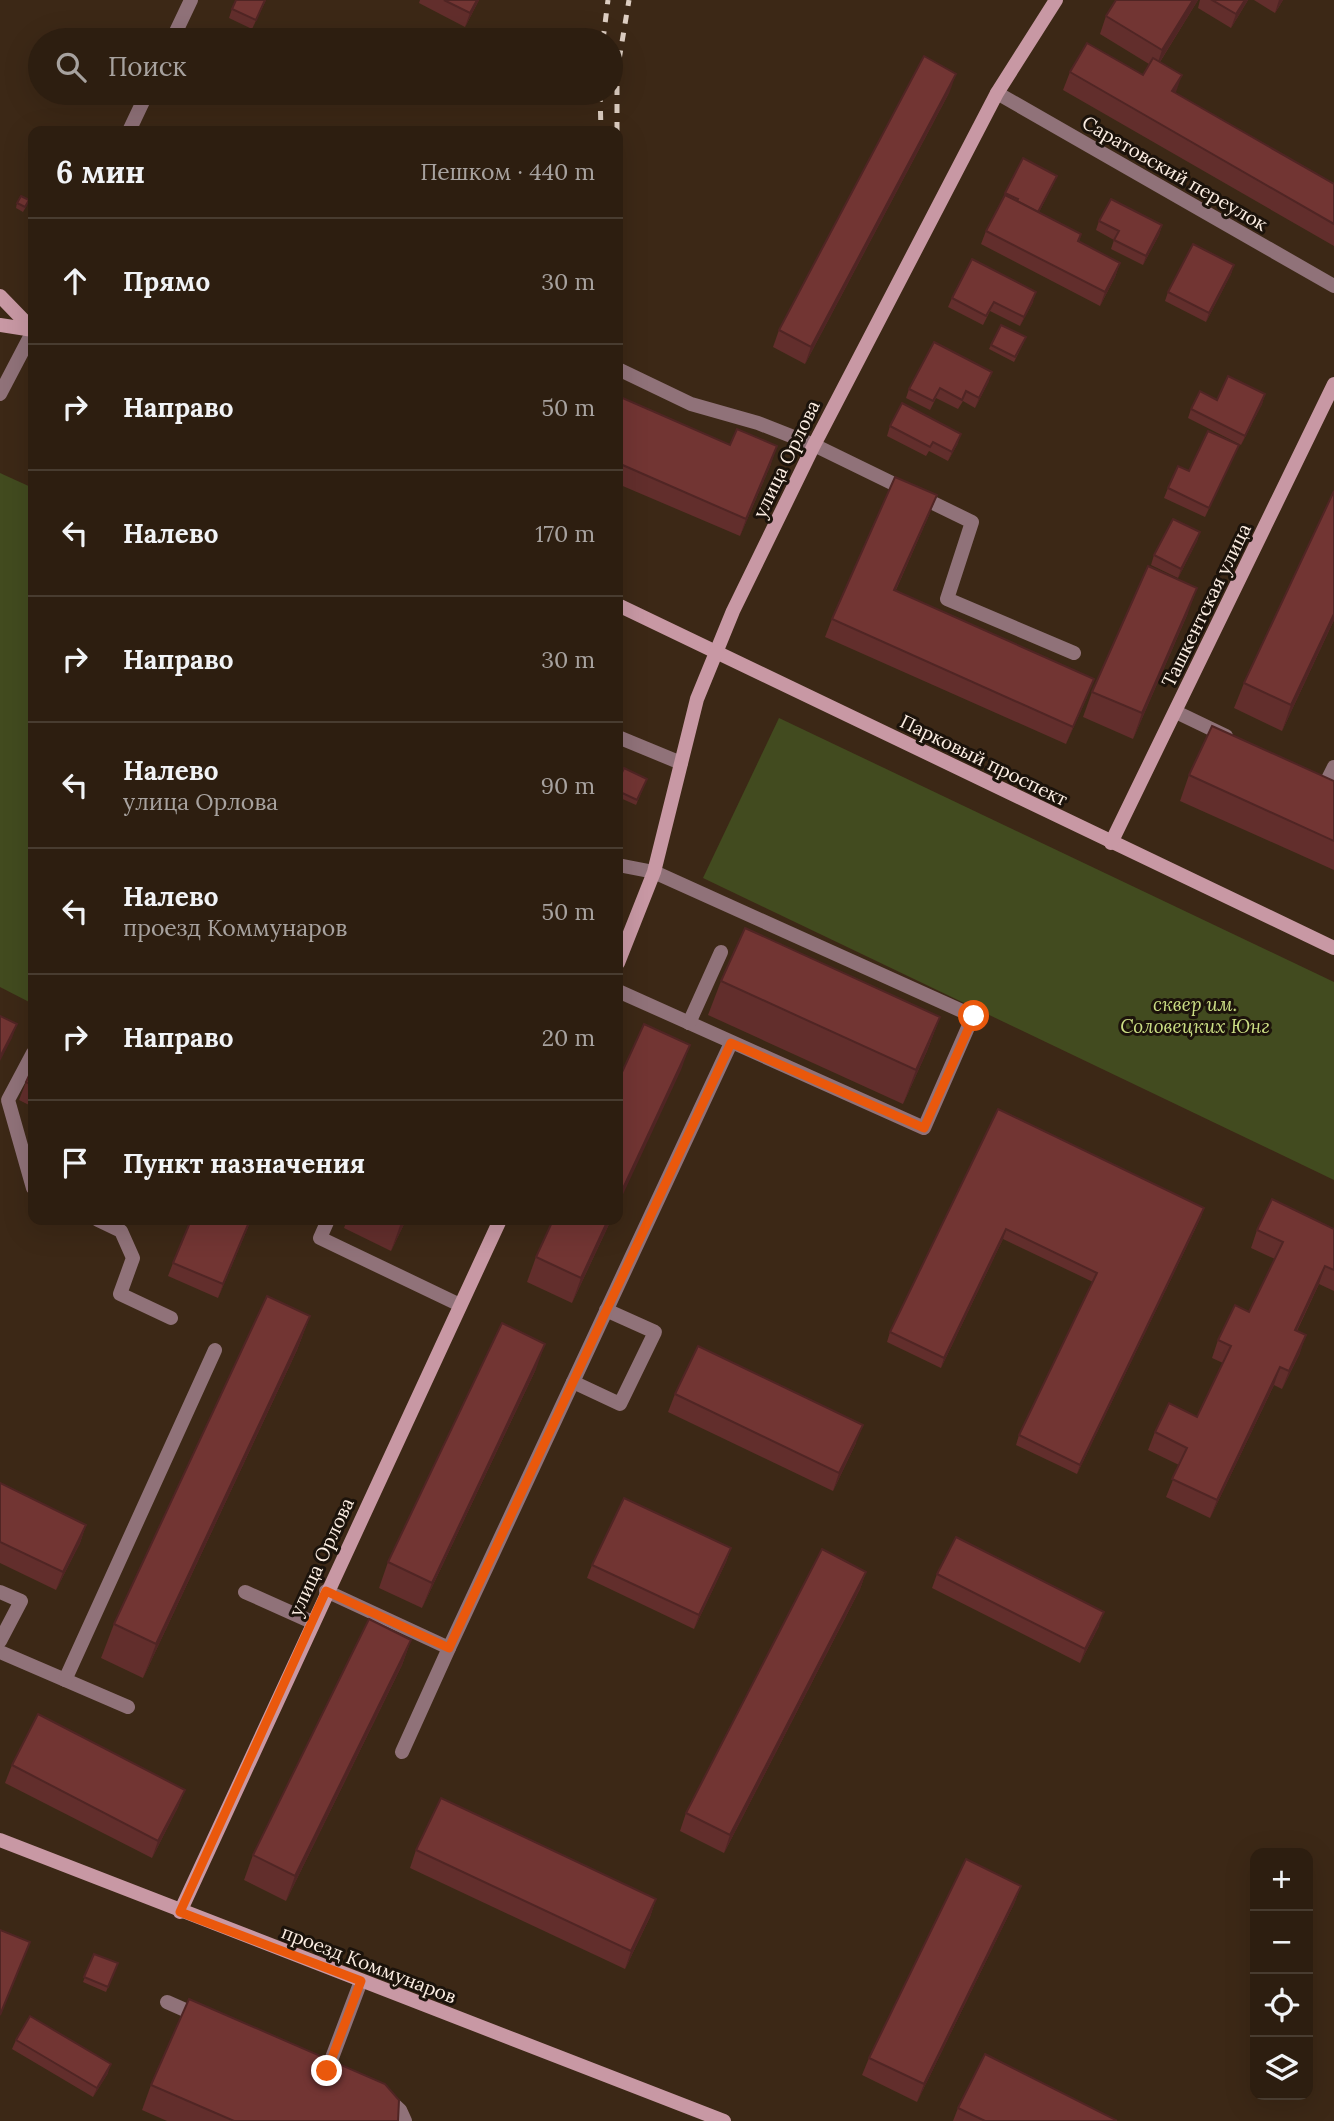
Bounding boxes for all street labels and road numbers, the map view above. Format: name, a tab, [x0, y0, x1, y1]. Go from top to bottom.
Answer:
street label: Саратовский переулок	[1078, 110, 1273, 236]
street label: улица Орлова	[747, 396, 825, 522]
street label: Ташкентская улица	[1156, 519, 1256, 691]
street label: Парковый проспект	[896, 709, 1072, 811]
street label: улица Орлова	[283, 1494, 359, 1620]
street label: проезд Коммунаров	[278, 1920, 460, 2008]

